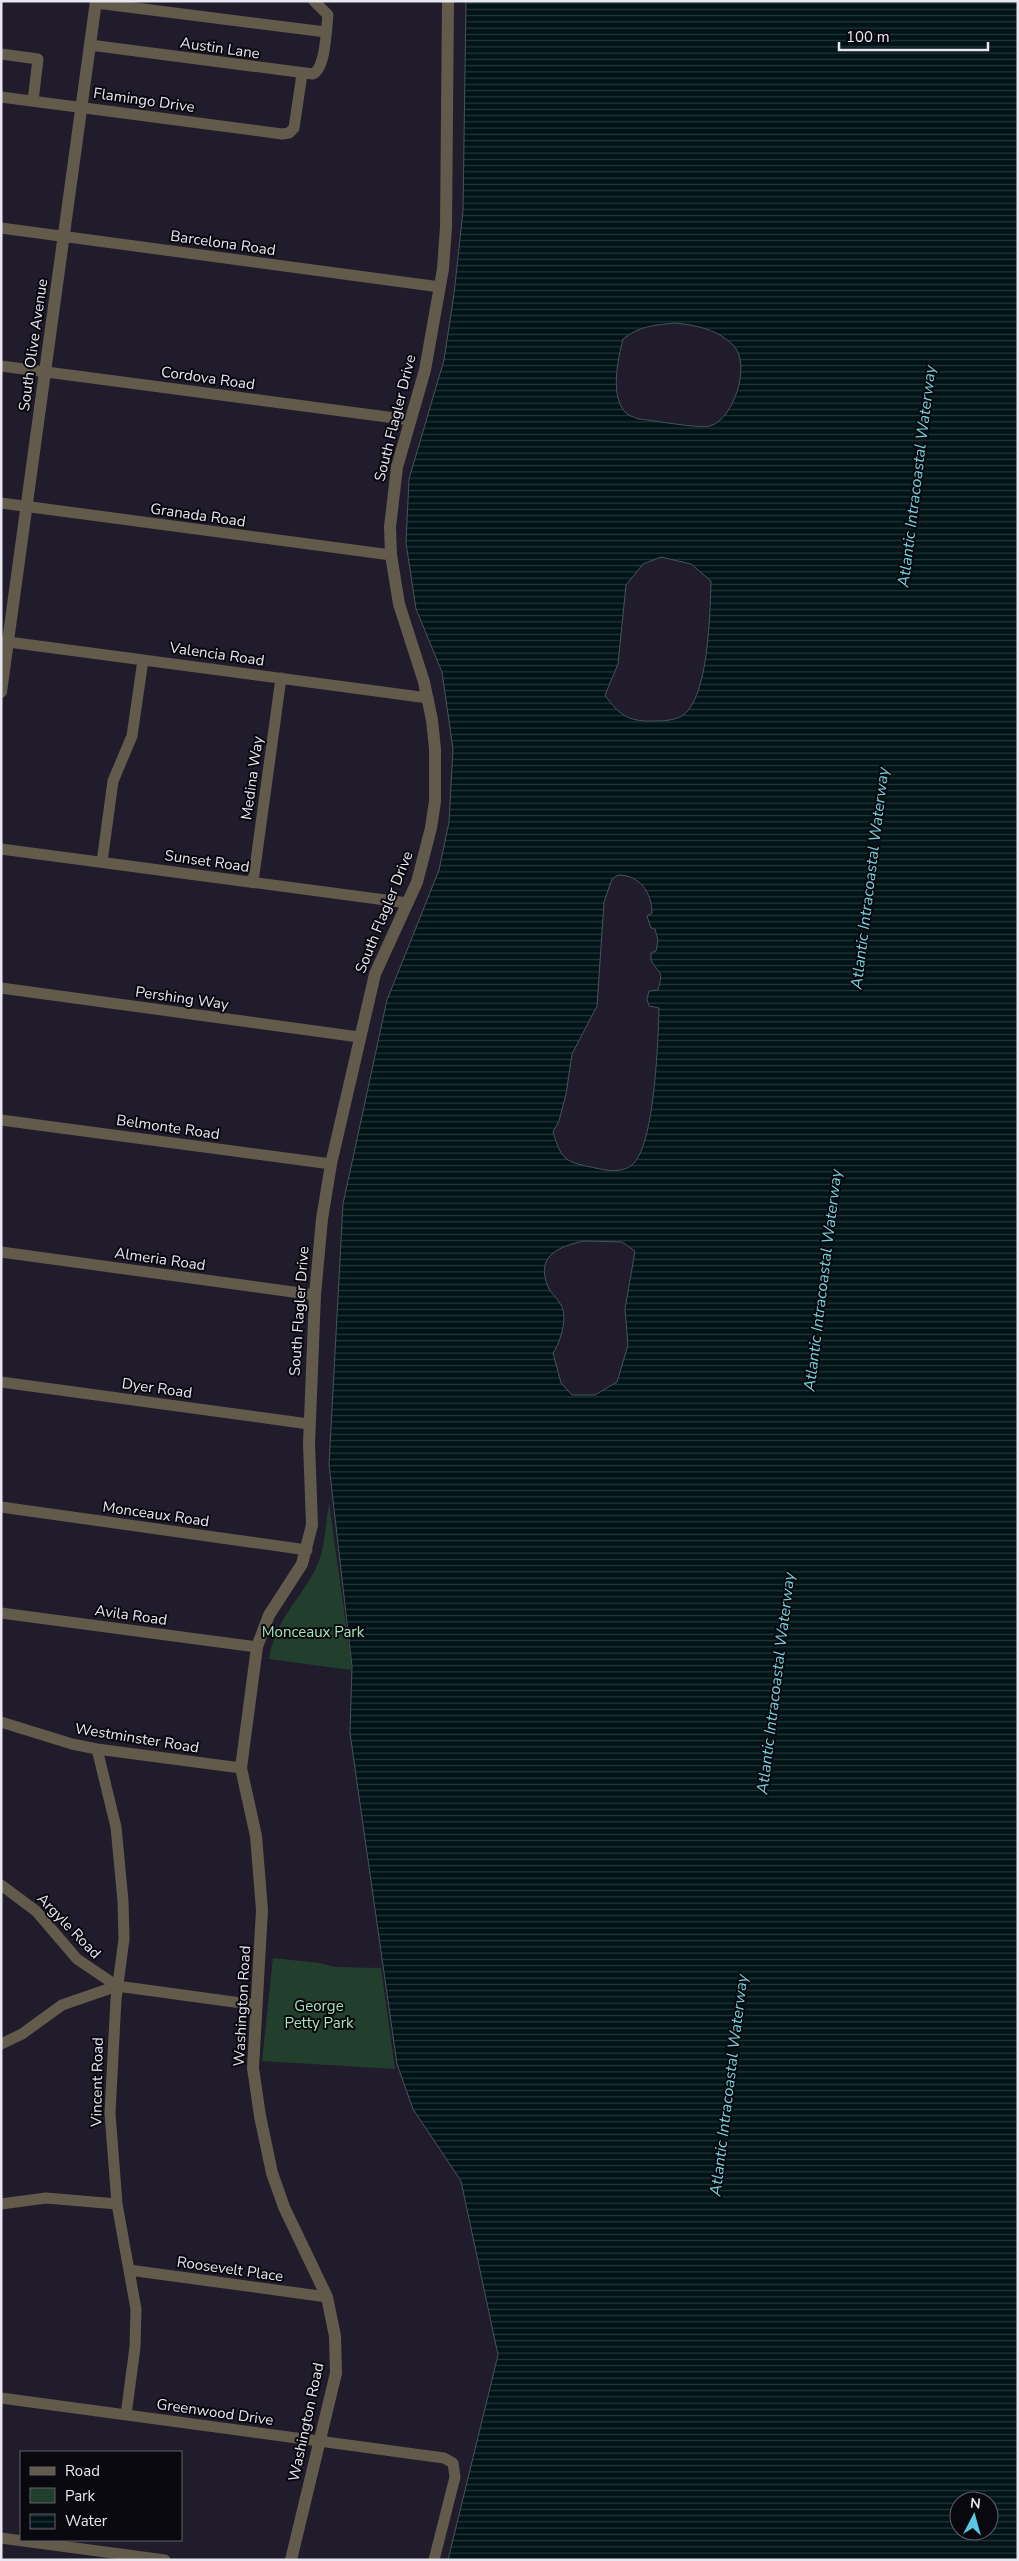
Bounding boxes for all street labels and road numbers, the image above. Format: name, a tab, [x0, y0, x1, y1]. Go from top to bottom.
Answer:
street label: Austin Lane	[179, 33, 261, 63]
street label: Flamingo Drive	[92, 83, 196, 117]
street label: Barcelona Road	[169, 226, 277, 260]
street label: South Olive Avenue	[14, 277, 52, 413]
street label: South Flagler Drive	[370, 352, 420, 484]
street label: Cordova Road	[160, 362, 256, 394]
street label: Granada Road	[149, 498, 247, 532]
street label: Valencia Road	[167, 637, 266, 671]
street label: Medina Way	[236, 734, 268, 821]
street label: Sunset Road	[163, 845, 251, 877]
street label: South Flagler Drive	[350, 848, 418, 976]
street label: Pershing Way	[134, 982, 230, 1014]
street label: Belmonte Road	[115, 1110, 221, 1144]
street label: Almeria Road	[113, 1243, 207, 1275]
street label: South Flagler Drive	[284, 1245, 314, 1377]
street label: Dyer Road	[121, 1373, 193, 1403]
street label: Monceaux Road	[101, 1497, 211, 1531]
street label: Avila Road	[94, 1600, 168, 1630]
street label: Westminster Road	[74, 1718, 200, 1758]
street label: Argyle Road	[33, 1889, 105, 1963]
street label: Washington Road	[229, 1945, 255, 2067]
street label: Vincent Road	[86, 2037, 108, 2128]
street label: Roosevelt Place	[175, 2252, 285, 2286]
street label: Washington Road	[284, 2361, 328, 2483]
street label: Greenwood Drive	[155, 2394, 275, 2430]

